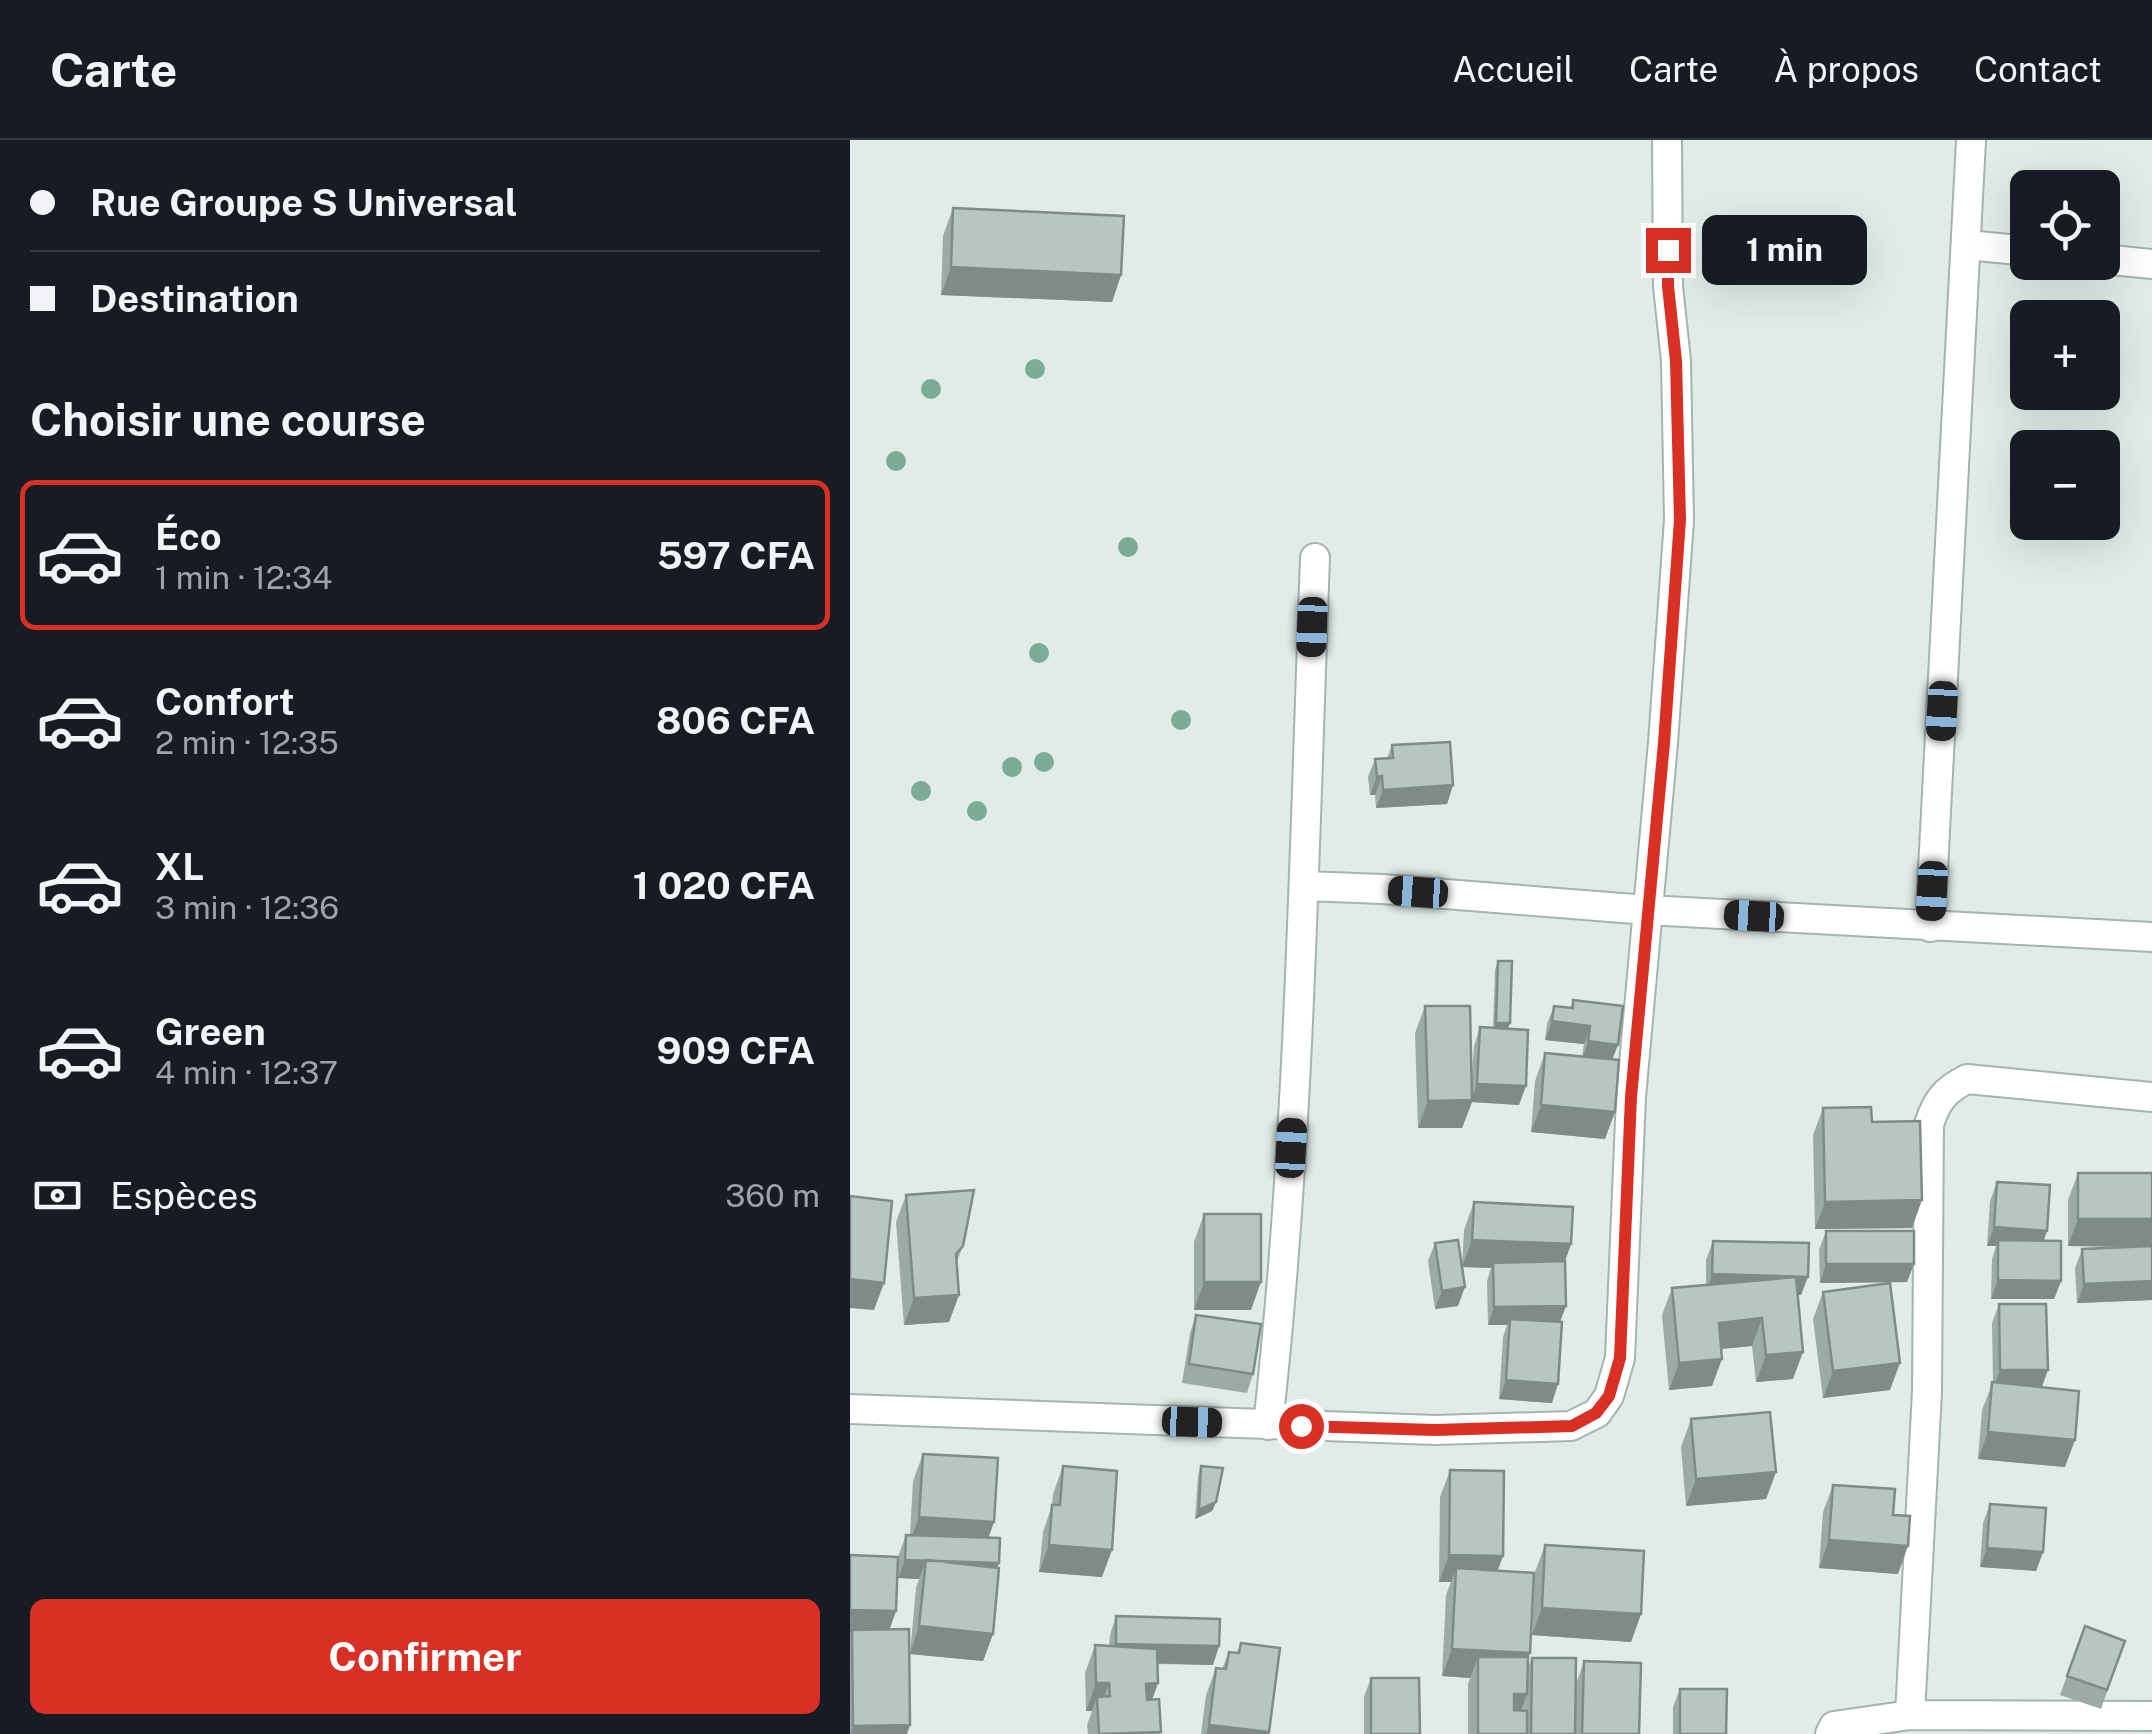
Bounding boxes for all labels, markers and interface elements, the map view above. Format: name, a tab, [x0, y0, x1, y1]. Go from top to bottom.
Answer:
text: Carte	[50, 41, 177, 98]
text: Accueil	[1452, 49, 1574, 90]
text: Carte	[1629, 49, 1718, 90]
text: À propos	[1773, 49, 1919, 90]
text: Contact	[1974, 49, 2102, 90]
map controls	[2010, 170, 2120, 540]
button: locate	[2010, 170, 2120, 280]
text: Rue Groupe S Universal	[90, 180, 517, 225]
callout: 1 min	[1703, 215, 1868, 285]
route end	[1646, 228, 1691, 273]
text: 1 min	[1746, 231, 1823, 268]
text: Destination	[90, 276, 299, 321]
button: +	[2010, 300, 2120, 410]
text: Choisir une course	[30, 393, 426, 446]
button: −	[2010, 430, 2120, 540]
icon: car	[35, 510, 125, 600]
text: Éco	[155, 514, 222, 559]
text: 597 CFA	[657, 533, 815, 578]
text: 1 min · 12:34	[155, 559, 332, 596]
car	[1296, 596, 1328, 658]
icon: car	[35, 675, 125, 765]
text: Confort	[155, 679, 295, 724]
car	[1925, 680, 1959, 742]
text: 806 CFA	[656, 698, 815, 743]
text: 2 min · 12:35	[155, 724, 339, 761]
icon: car	[35, 840, 125, 930]
text: XL	[155, 844, 204, 889]
car	[1915, 860, 1949, 922]
text: 1 020 CFA	[633, 863, 815, 908]
car	[1387, 875, 1449, 909]
text: 3 min · 12:36	[155, 889, 339, 926]
car	[1723, 899, 1785, 933]
icon: car	[35, 1005, 125, 1095]
text: Green	[155, 1009, 266, 1054]
text: 909 CFA	[656, 1028, 815, 1073]
text: 4 min · 12:37	[155, 1054, 338, 1091]
car	[1274, 1117, 1308, 1179]
icon: cash	[30, 1168, 85, 1223]
text: Espèces	[110, 1173, 258, 1218]
text: 360 m	[725, 1177, 820, 1214]
route start	[1279, 1404, 1324, 1449]
car	[1161, 1406, 1223, 1438]
button: Confirmer	[30, 1599, 820, 1714]

